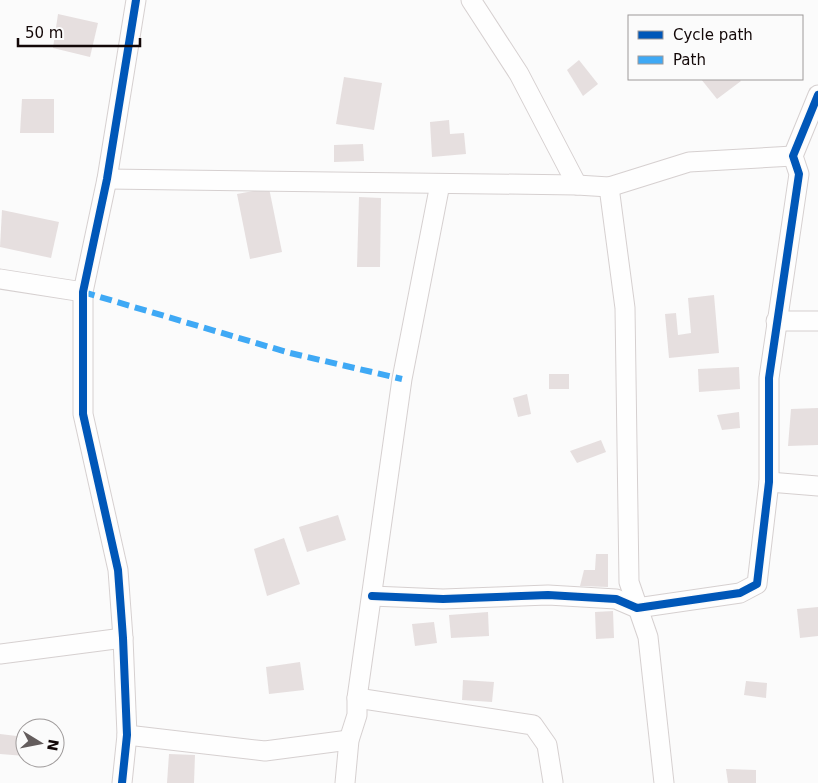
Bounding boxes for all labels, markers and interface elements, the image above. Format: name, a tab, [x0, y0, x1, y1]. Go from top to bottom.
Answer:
scale bar	[18, 15, 140, 47]
legend	[628, 15, 803, 80]
text: 50 m	[25, 24, 63, 42]
text: Cycle path	[673, 26, 753, 44]
text: Path	[673, 51, 706, 69]
north arrow	[15, 718, 65, 768]
text: N	[44, 738, 62, 752]

